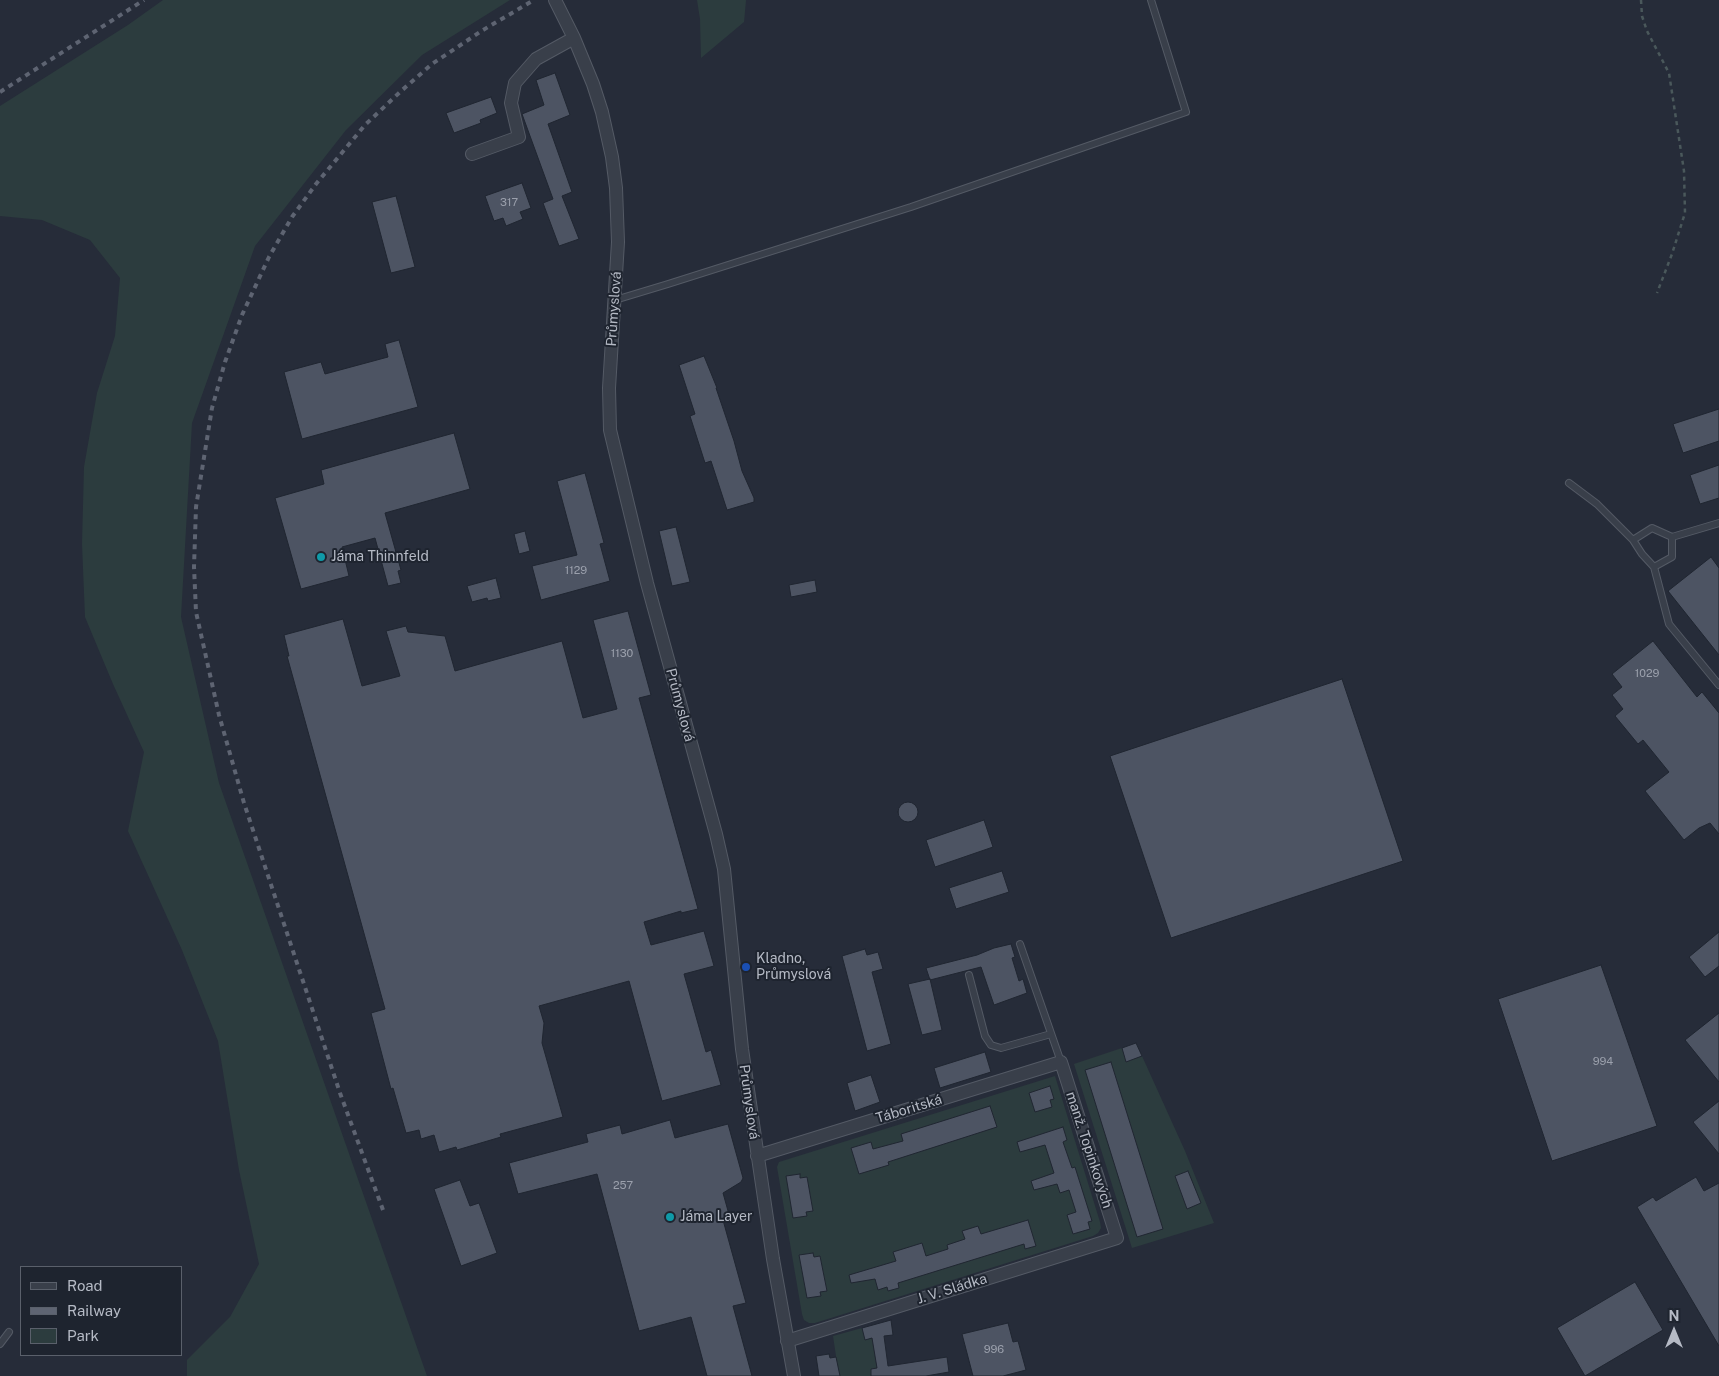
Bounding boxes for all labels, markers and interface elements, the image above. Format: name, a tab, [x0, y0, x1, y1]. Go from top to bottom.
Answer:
house number: 317	[500, 196, 518, 210]
street label: Průmyslová	[603, 271, 625, 347]
place label: Jáma Thinnfeld	[331, 549, 429, 565]
marker: Jáma Thinnfeld	[315, 551, 327, 563]
house number: 1129	[565, 564, 587, 578]
house number: 1130	[611, 647, 633, 661]
street label: Průmyslová	[662, 666, 698, 744]
house number: 1029	[1635, 667, 1659, 681]
place label: Kladno, Průmyslová	[756, 951, 831, 984]
marker: Kladno, Průmyslová	[740, 961, 752, 973]
house number: 994	[1593, 1055, 1613, 1069]
street label: Průmyslová	[735, 1064, 763, 1140]
street label: manž. Topinkových	[1062, 1089, 1116, 1211]
street label: Táboritská	[874, 1091, 944, 1127]
house number: 257	[613, 1179, 633, 1193]
place label: Jáma Layer	[680, 1209, 753, 1225]
marker: Jáma Layer	[664, 1211, 676, 1223]
legend	[20, 1266, 182, 1356]
street label: J. V. Sládka	[915, 1270, 989, 1308]
text: Road	[67, 1277, 103, 1294]
text: Railway	[67, 1302, 121, 1319]
north arrow	[1649, 1306, 1699, 1356]
text: N	[1669, 1308, 1679, 1324]
text: Park	[67, 1327, 99, 1344]
house number: 996	[984, 1343, 1004, 1357]

